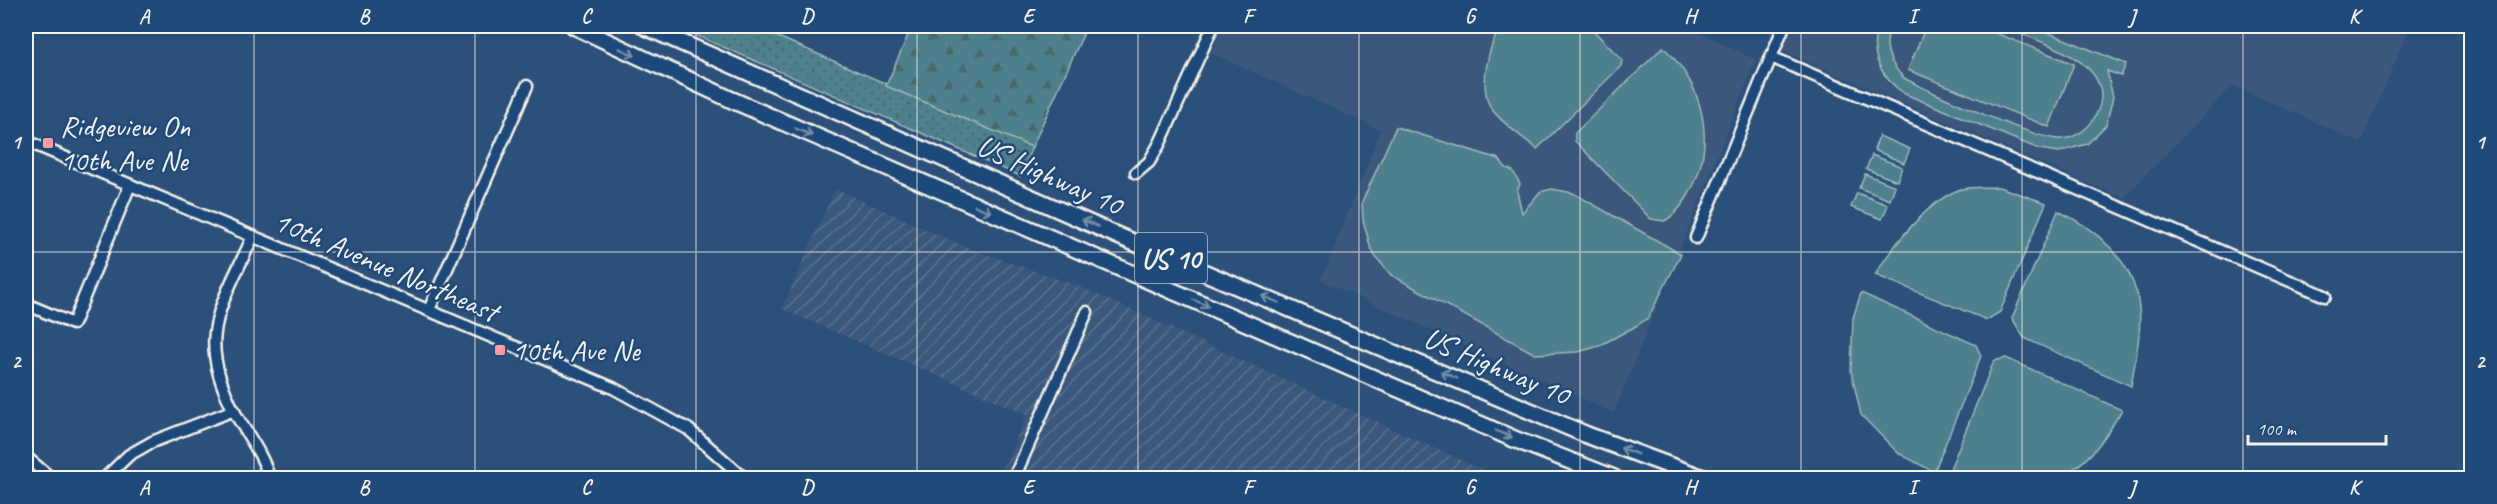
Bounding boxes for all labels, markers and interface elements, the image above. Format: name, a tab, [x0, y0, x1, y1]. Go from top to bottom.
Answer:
text: A	[139, 4, 151, 29]
text: B	[359, 4, 371, 29]
text: C	[581, 4, 593, 29]
text: D	[801, 4, 815, 29]
text: E	[1023, 4, 1037, 29]
text: F	[1243, 4, 1257, 29]
text: G	[1465, 4, 1478, 29]
text: H	[1684, 4, 1699, 29]
text: I	[1908, 4, 1921, 29]
text: J	[2127, 4, 2139, 29]
text: K	[2349, 4, 2363, 29]
one-way arrow	[617, 46, 635, 58]
place label: Ridgeview On 10th Ave Ne	[60, 107, 191, 179]
one-way arrow	[795, 126, 813, 138]
street label: US Highway 10	[971, 126, 1131, 225]
text: 1	[12, 130, 23, 155]
text: 1	[2476, 130, 2487, 155]
marker: Ridgeview On 10th Ave Ne	[41, 136, 55, 150]
street label: 10th Avenue Northeast	[268, 202, 507, 332]
one-way arrow	[974, 204, 992, 215]
one-way arrow	[1082, 217, 1100, 228]
road number: US 10	[1135, 233, 1207, 283]
one-way arrow	[1261, 293, 1279, 304]
one-way arrow	[1191, 298, 1210, 309]
street label: US Highway 10	[1418, 318, 1578, 415]
place label: 10th Ave Ne	[512, 331, 642, 369]
marker: 10th Ave Ne	[493, 343, 507, 357]
text: 2	[12, 349, 23, 374]
text: 2	[2476, 349, 2487, 374]
one-way arrow	[1440, 369, 1459, 380]
scale bar	[2248, 408, 2386, 446]
text: 100 m	[2257, 418, 2298, 440]
one-way arrow	[1495, 430, 1513, 441]
one-way arrow	[1620, 445, 1639, 456]
text: A	[139, 475, 151, 500]
text: B	[359, 475, 371, 500]
text: C	[581, 475, 593, 500]
text: D	[801, 475, 815, 500]
text: E	[1023, 475, 1037, 500]
text: F	[1243, 475, 1257, 500]
text: G	[1465, 475, 1478, 500]
text: H	[1684, 475, 1699, 500]
text: I	[1908, 475, 1921, 500]
text: J	[2127, 475, 2139, 500]
text: K	[2349, 475, 2363, 500]

